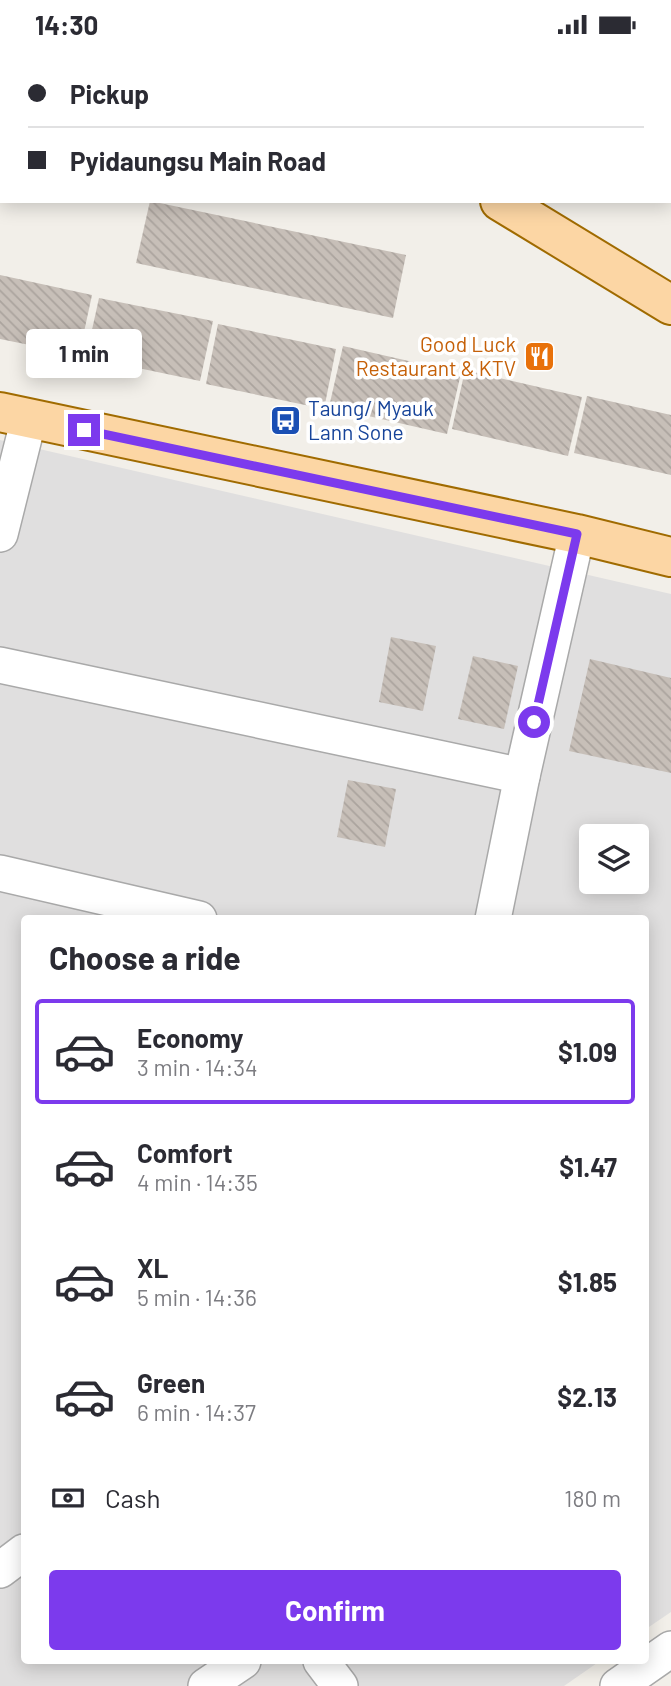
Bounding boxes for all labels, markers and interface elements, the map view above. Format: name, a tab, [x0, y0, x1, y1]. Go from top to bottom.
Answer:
text: 14:30	[35, 9, 98, 40]
text: Pickup	[70, 78, 149, 109]
text: Pyidaungsu Main Road	[70, 145, 326, 176]
callout: 1 min	[26, 329, 142, 377]
place label: Good Luck Restaurant & KTV	[356, 331, 516, 380]
text: 1 min	[59, 339, 109, 367]
restaurant icon: Good Luck Restaurant & KTV	[522, 340, 556, 374]
place label: Taung/ Myauk Lann Sone	[308, 395, 434, 444]
bus stop icon: Taung/ Myauk Lann Sone	[268, 404, 302, 438]
route end	[68, 414, 100, 446]
route start	[518, 706, 550, 738]
map controls	[579, 824, 649, 894]
button: layers	[579, 824, 649, 894]
text: Choose a ride	[49, 938, 241, 976]
icon: car	[53, 1020, 116, 1083]
text: Economy	[137, 1022, 243, 1053]
text: $1.09	[558, 1036, 617, 1067]
text: 3 min · 14:34	[137, 1053, 258, 1081]
icon: car	[53, 1135, 116, 1198]
text: Comfort	[137, 1137, 233, 1168]
text: $1.47	[559, 1151, 617, 1182]
text: 4 min · 14:35	[137, 1168, 258, 1196]
icon: car	[53, 1250, 116, 1313]
text: XL	[137, 1252, 168, 1283]
text: $1.85	[558, 1266, 617, 1297]
text: 5 min · 14:36	[137, 1283, 257, 1311]
icon: car	[53, 1365, 116, 1428]
text: Green	[137, 1367, 205, 1398]
text: $2.13	[557, 1381, 617, 1412]
text: 6 min · 14:37	[137, 1398, 256, 1426]
icon: cash	[49, 1479, 87, 1517]
text: Cash	[105, 1482, 160, 1513]
text: 180 m	[564, 1484, 621, 1512]
button: Confirm	[49, 1570, 621, 1650]

